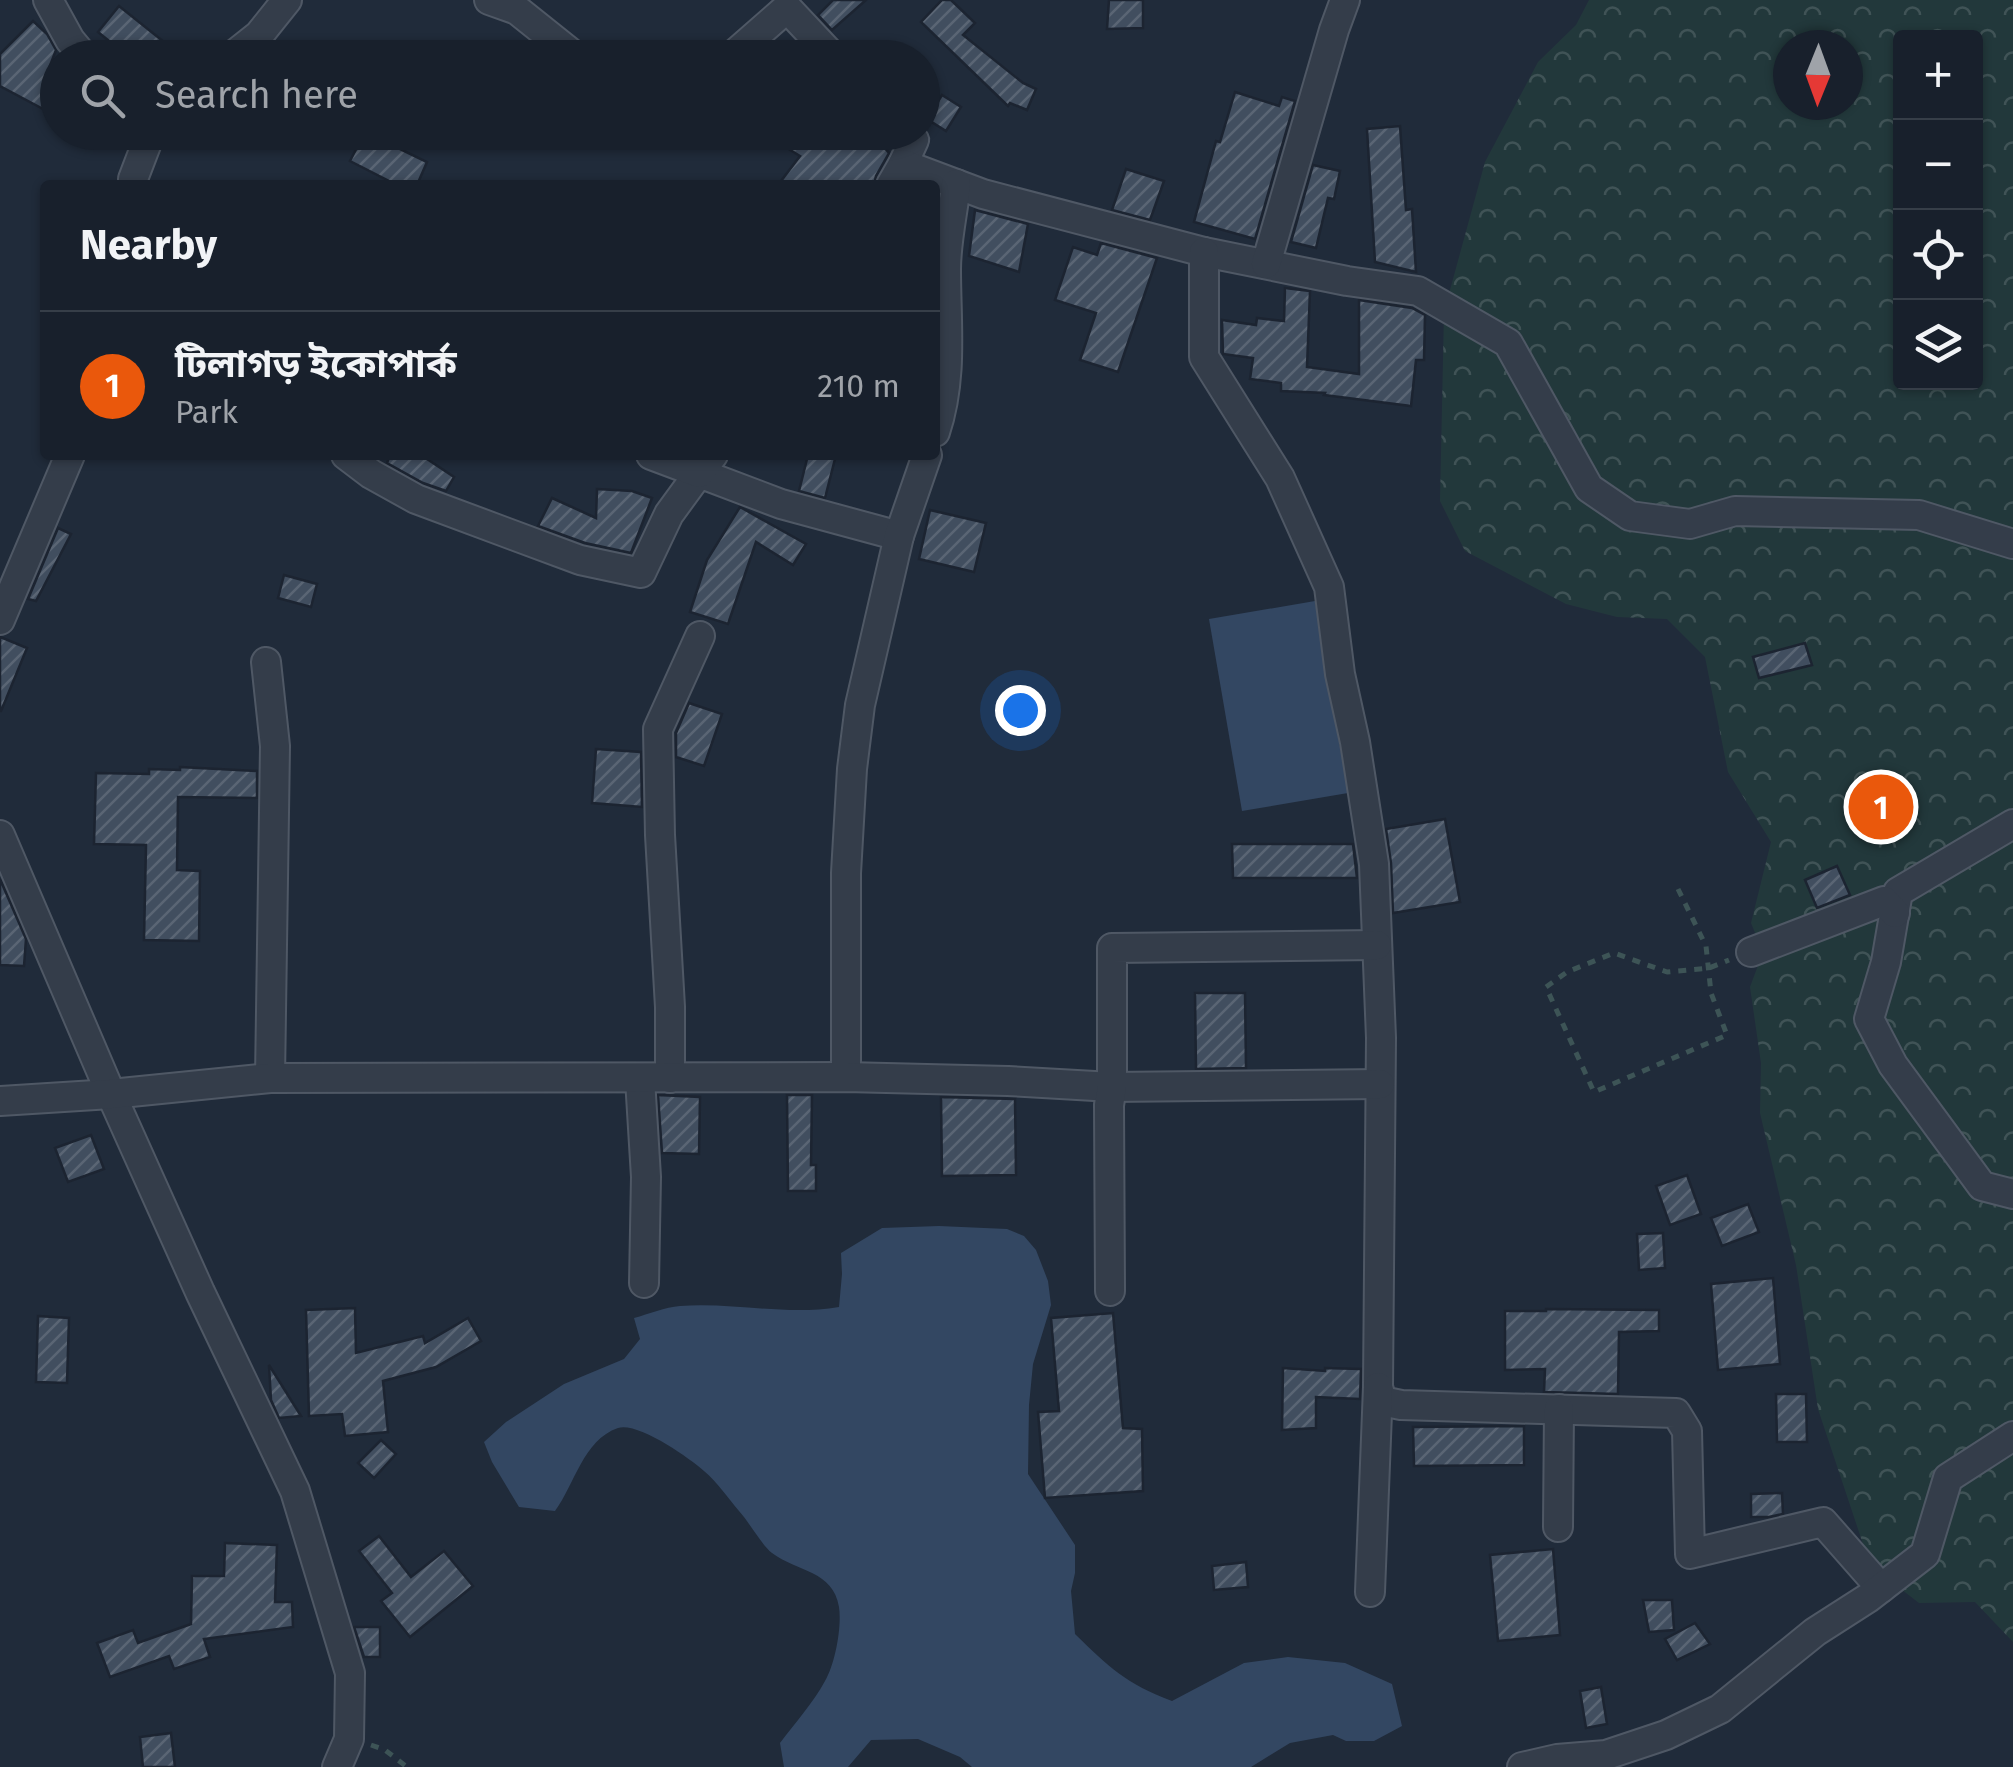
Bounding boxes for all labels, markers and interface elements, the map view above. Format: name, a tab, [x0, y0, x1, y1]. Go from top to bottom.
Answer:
north arrow	[1773, 30, 1863, 120]
map controls	[1893, 30, 1983, 390]
button: +	[1893, 30, 1983, 120]
search box	[40, 40, 940, 150]
icon: search	[75, 68, 130, 123]
text: Search here	[155, 72, 358, 118]
button: −	[1893, 120, 1983, 210]
button: locate	[1893, 210, 1983, 300]
text: Nearby	[80, 220, 217, 270]
button: layers	[1893, 300, 1983, 390]
text: টিলাগড় ইকোপার্ক	[175, 341, 457, 387]
text: 1	[105, 367, 120, 405]
text: 210 m	[817, 367, 900, 405]
text: Park	[175, 393, 238, 431]
your location	[995, 685, 1046, 736]
pin: 1	[1848, 770, 1914, 844]

